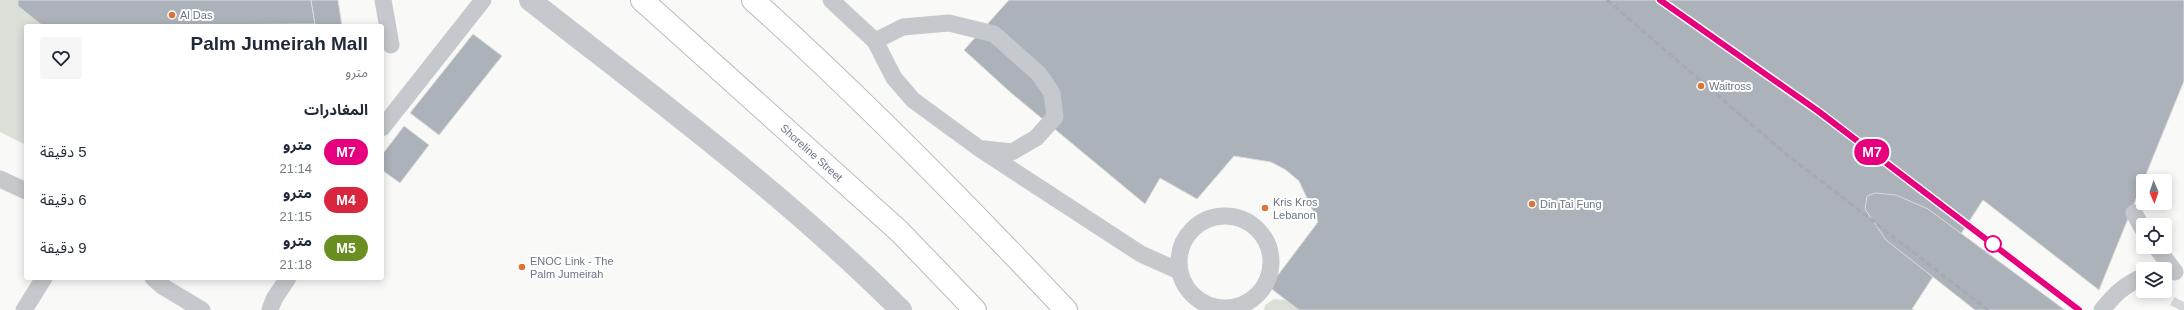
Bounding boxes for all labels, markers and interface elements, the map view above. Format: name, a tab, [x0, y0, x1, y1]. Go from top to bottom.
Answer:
place label: Al Das	[180, 9, 213, 21]
marker: Al Das	[167, 10, 177, 20]
text: Palm Jumeirah Mall	[191, 33, 368, 54]
button: heart	[40, 37, 82, 79]
text: مترو	[345, 65, 368, 80]
place label: Waitross	[1709, 80, 1752, 92]
marker: Waitross	[1696, 81, 1706, 91]
text: المغادرات	[304, 101, 368, 118]
street label: Shoreline Street	[778, 122, 845, 183]
text: مترو	[283, 136, 312, 153]
line badge: M7	[1854, 139, 1890, 165]
text: 5 دقيقة	[40, 143, 87, 160]
text: M7	[336, 144, 356, 160]
text: M7	[1862, 144, 1882, 160]
text: 21:14	[279, 161, 312, 176]
north arrow	[2136, 174, 2172, 210]
map controls	[2136, 174, 2172, 298]
text: مترو	[283, 184, 312, 201]
text: 6 دقيقة	[40, 191, 87, 208]
text: M4	[336, 192, 356, 208]
place label: Kris Kros Lebanon	[1273, 196, 1318, 221]
place label: Din Tai Fung	[1540, 198, 1602, 210]
marker: Din Tai Fung	[1527, 199, 1537, 209]
marker: Kris Kros Lebanon	[1260, 203, 1270, 213]
text: 21:15	[279, 209, 312, 224]
button: locate	[2136, 218, 2172, 254]
text: مترو	[283, 232, 312, 249]
unlabelled marker	[1984, 235, 2002, 253]
text: 9 دقيقة	[40, 239, 87, 256]
text: M5	[336, 240, 356, 256]
place label: ENOC Link - The Palm Jumeirah	[530, 255, 614, 280]
text: 21:18	[279, 257, 312, 272]
marker: ENOC Link - The Palm Jumeirah	[517, 262, 527, 272]
button: layers	[2136, 262, 2172, 298]

